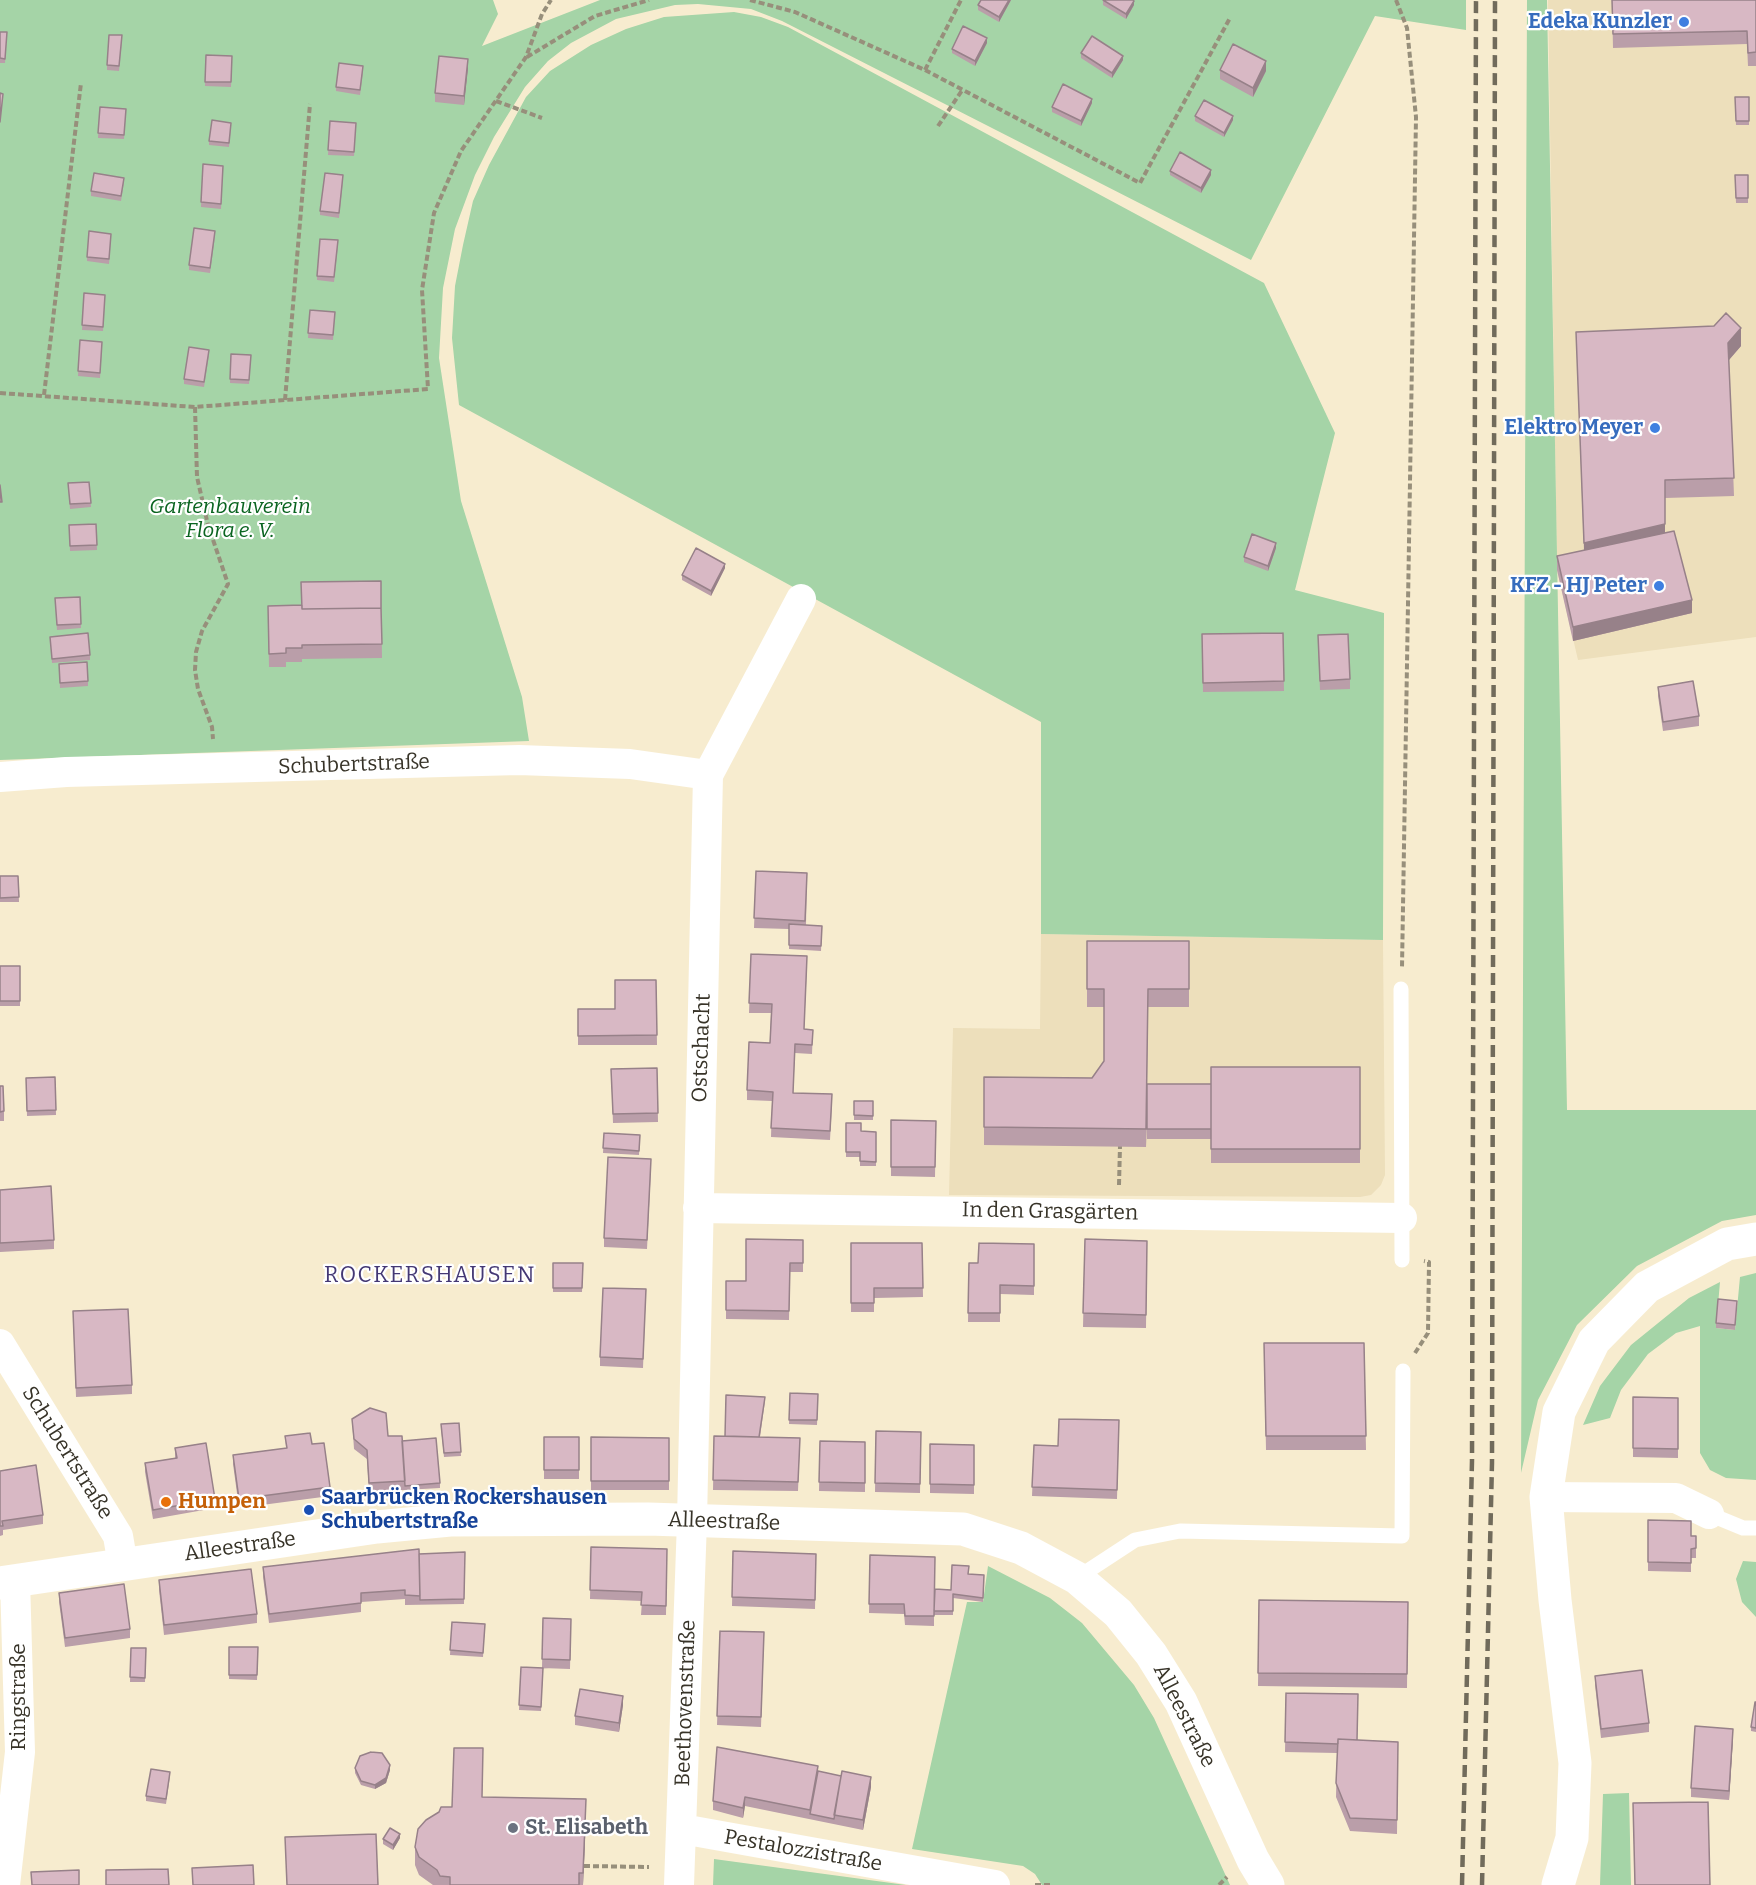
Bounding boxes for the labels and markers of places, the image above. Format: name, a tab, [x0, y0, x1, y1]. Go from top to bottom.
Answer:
place label: Edeka Kunzler	[1528, 9, 1672, 35]
marker: Edeka Kunzler	[1677, 15, 1691, 29]
place label: Elektro Meyer	[1504, 415, 1643, 441]
marker: Elektro Meyer	[1648, 421, 1662, 435]
place label: KFZ - HJ Peter	[1510, 573, 1647, 599]
marker: KFZ - HJ Peter	[1652, 579, 1666, 593]
place label: Saarbrücken Rockershausen Schubertstraße	[321, 1485, 607, 1535]
place label: Humpen	[178, 1489, 266, 1515]
marker: Humpen	[159, 1495, 173, 1509]
marker: Saarbrücken Rockershausen Schubertstraße	[302, 1503, 316, 1517]
place label: St. Elisabeth	[525, 1815, 648, 1841]
marker: St. Elisabeth	[506, 1821, 520, 1835]

